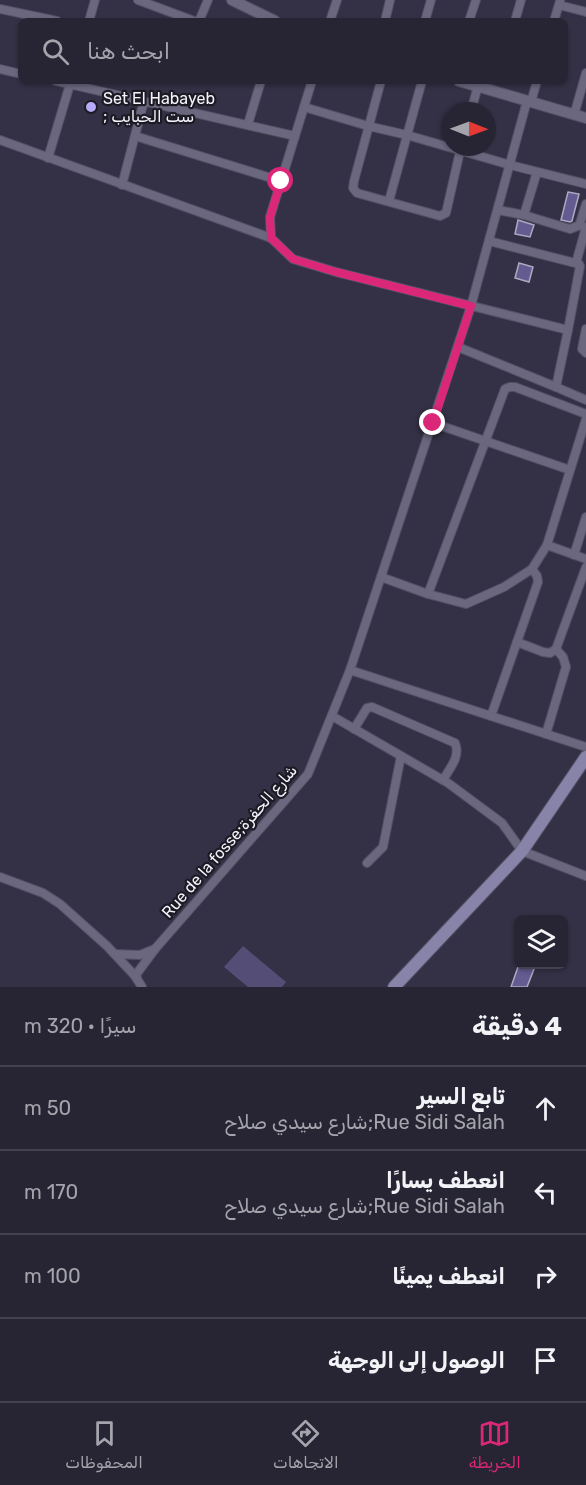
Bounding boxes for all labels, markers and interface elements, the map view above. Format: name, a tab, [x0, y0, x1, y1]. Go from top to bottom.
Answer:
search box	[18, 18, 568, 84]
icon: search	[39, 35, 72, 68]
text: ابحث هنا	[87, 38, 170, 65]
place label: Set El Habayeb ; ست الحبايب	[103, 89, 215, 126]
marker: Set El Habayeb ; ست الحبايب	[84, 100, 98, 114]
north arrow	[442, 102, 496, 156]
route start	[267, 167, 293, 193]
route end	[419, 409, 445, 435]
street label: Rue de la fosse;شارع الحفرة	[158, 761, 302, 923]
map controls	[514, 915, 568, 969]
button: layers	[514, 915, 568, 969]
text: 4 دقيقة	[472, 1011, 562, 1042]
text: سيرًا · 320 m	[24, 1014, 137, 1038]
text: تابع السير	[417, 1083, 505, 1110]
icon: ahead	[529, 1092, 562, 1125]
text: 50 m	[24, 1096, 71, 1120]
text: Rue Sidi Salah;شارع سيدي صلاح	[224, 1110, 505, 1134]
text: انعطف يسارًا	[386, 1167, 505, 1194]
icon: left	[529, 1176, 562, 1209]
text: 170 m	[24, 1180, 78, 1204]
text: Rue Sidi Salah;شارع سيدي صلاح	[224, 1194, 505, 1218]
icon: right	[529, 1260, 562, 1293]
text: انعطف يمينًا	[392, 1263, 505, 1290]
text: 100 m	[24, 1264, 81, 1288]
icon: arrive	[529, 1344, 562, 1377]
text: الوصول إلى الوجهة	[328, 1347, 505, 1374]
tab: المحفوظات	[65, 1417, 143, 1472]
tab: الاتجاهات	[273, 1417, 339, 1472]
tab: الخريطة	[469, 1417, 521, 1472]

